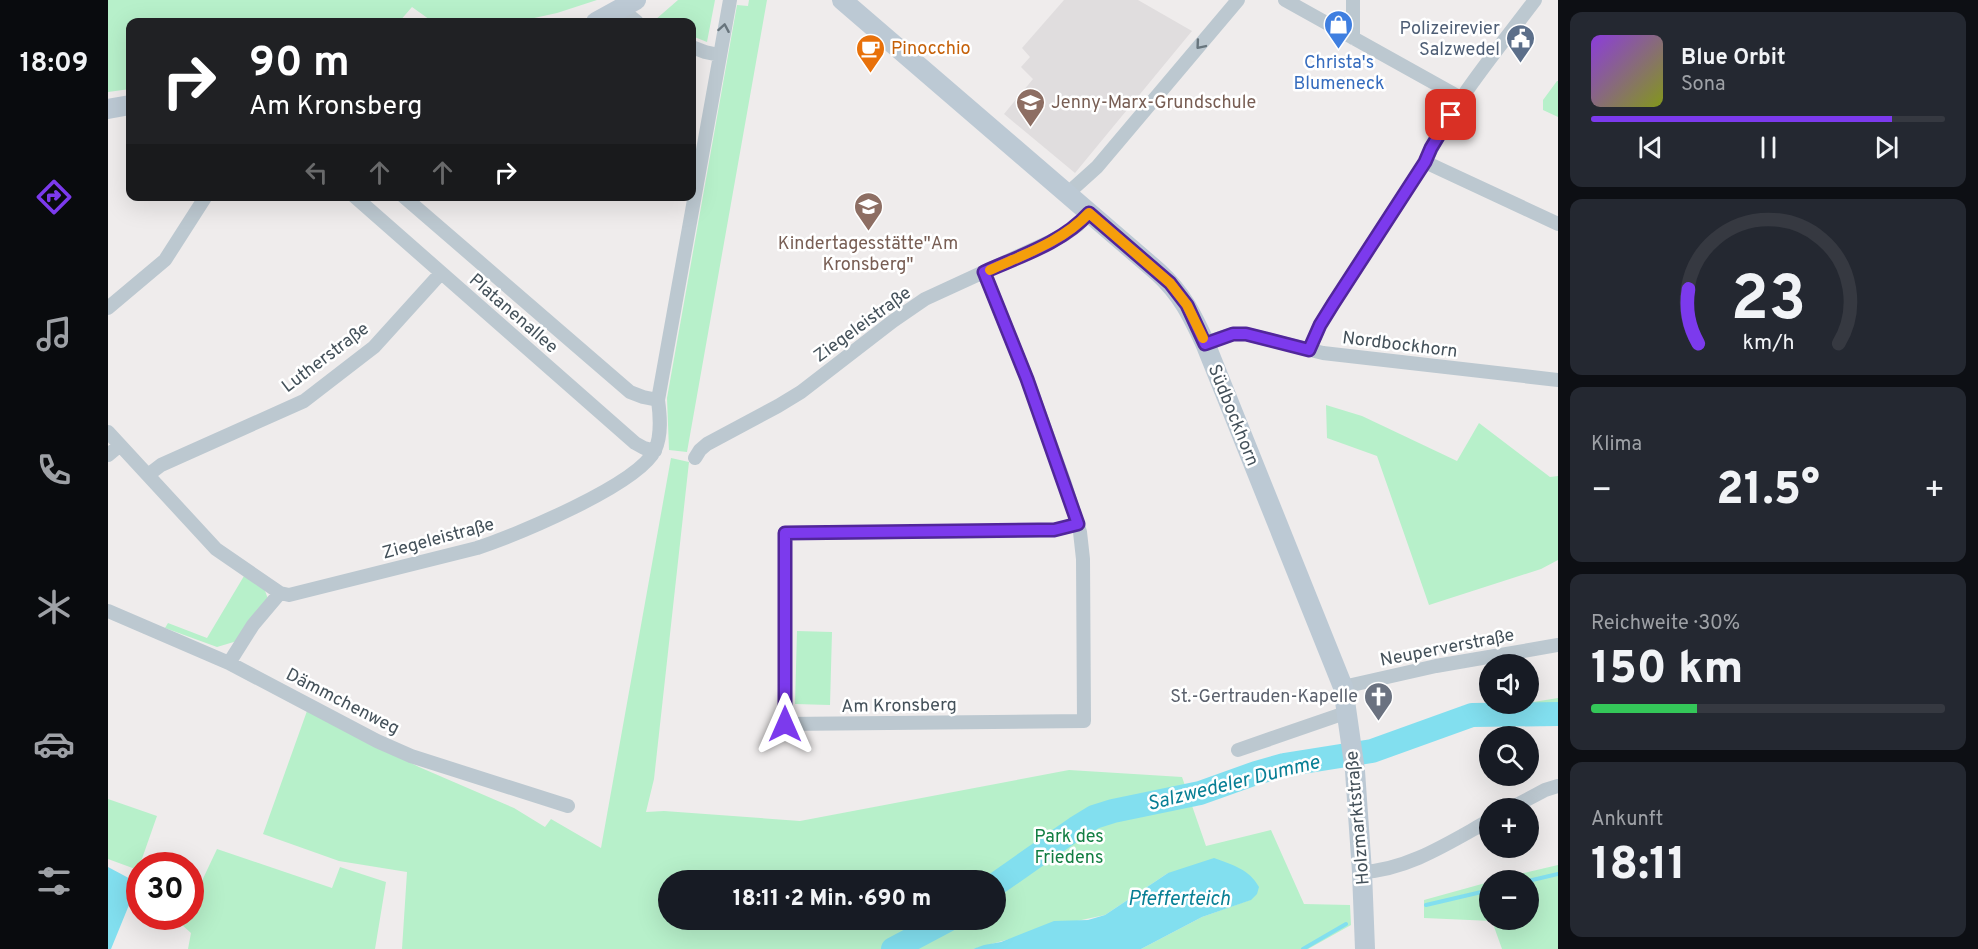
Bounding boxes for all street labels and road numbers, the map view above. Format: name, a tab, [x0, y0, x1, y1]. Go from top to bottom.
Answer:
street label: Platanenallee	[464, 269, 562, 359]
street label: Ziegeleistraße	[810, 282, 916, 368]
street label: Lutherstraße	[278, 318, 374, 399]
street label: Nordbockhorn	[1341, 327, 1459, 364]
street label: Südbockhorn	[1202, 361, 1263, 470]
street label: Ziegeleistraße	[380, 513, 497, 565]
street label: Neuperverstraße	[1378, 624, 1516, 673]
street label: Dämmchenweg	[282, 664, 403, 741]
street label: Am Kronsberg	[841, 694, 957, 719]
street label: Holzmarktstraße	[1341, 750, 1376, 886]

